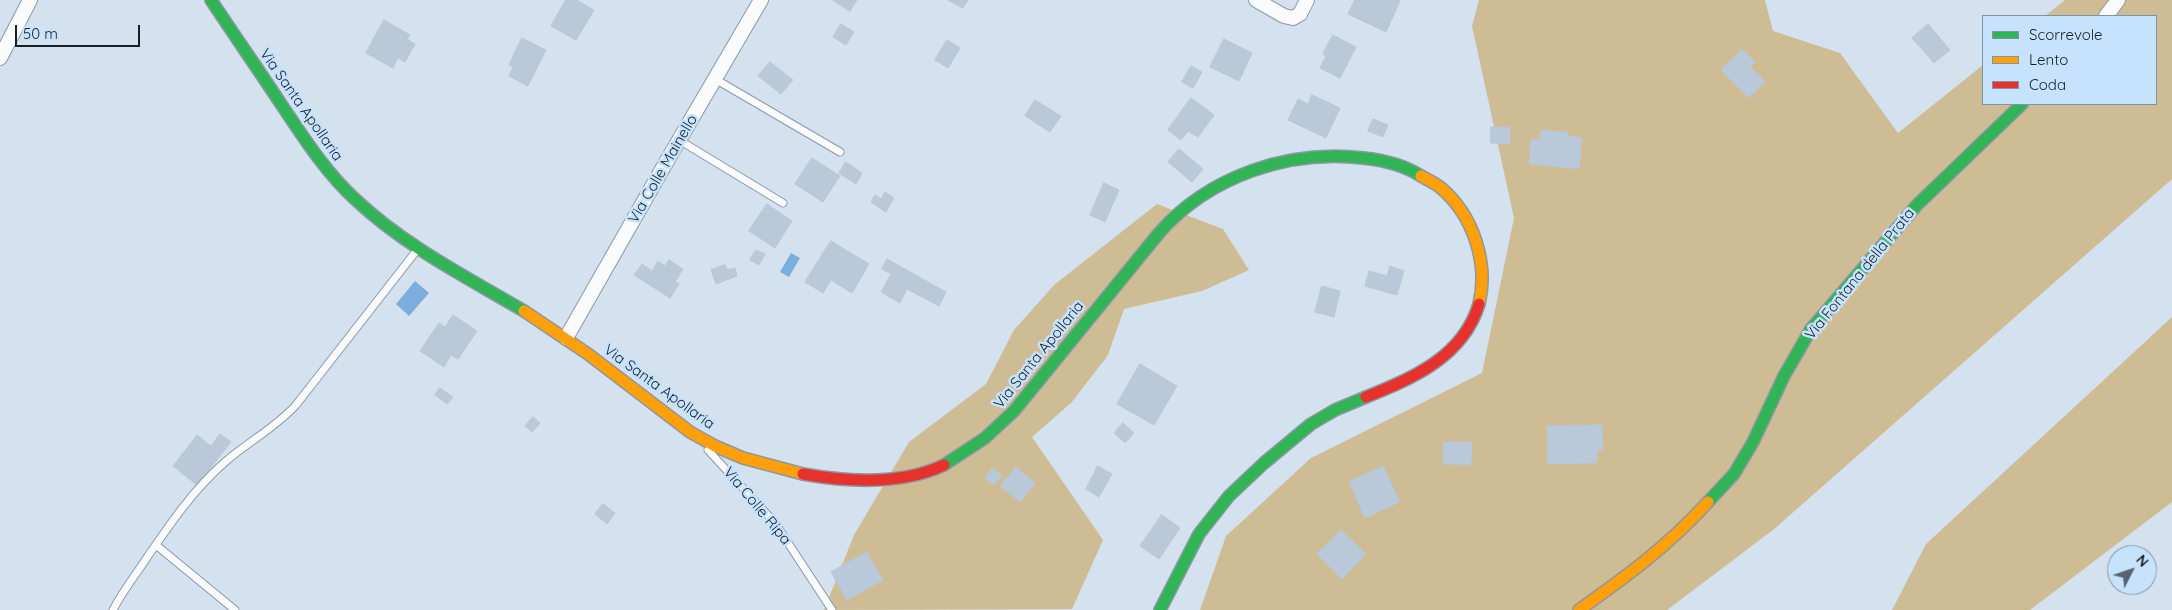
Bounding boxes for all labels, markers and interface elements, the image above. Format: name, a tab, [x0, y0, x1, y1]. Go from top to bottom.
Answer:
scale bar	[18, 15, 142, 47]
legend	[1982, 15, 2157, 105]
text: 50 m	[23, 24, 58, 43]
text: Scorrevole	[2029, 25, 2103, 44]
street label: Via Santa Apollaria	[256, 45, 346, 165]
text: Lento	[2029, 50, 2068, 69]
text: Coda	[2029, 75, 2066, 94]
street label: Via Colle Mainello	[625, 112, 701, 226]
street label: Via Fontana della Prata	[1801, 205, 1919, 343]
street label: Via Santa Apollaria	[990, 298, 1088, 412]
street label: Via Santa Apollaria	[600, 341, 718, 433]
street label: Via Colle Ripa	[719, 463, 795, 549]
north arrow	[2107, 545, 2157, 595]
text: N	[2132, 551, 2153, 571]

